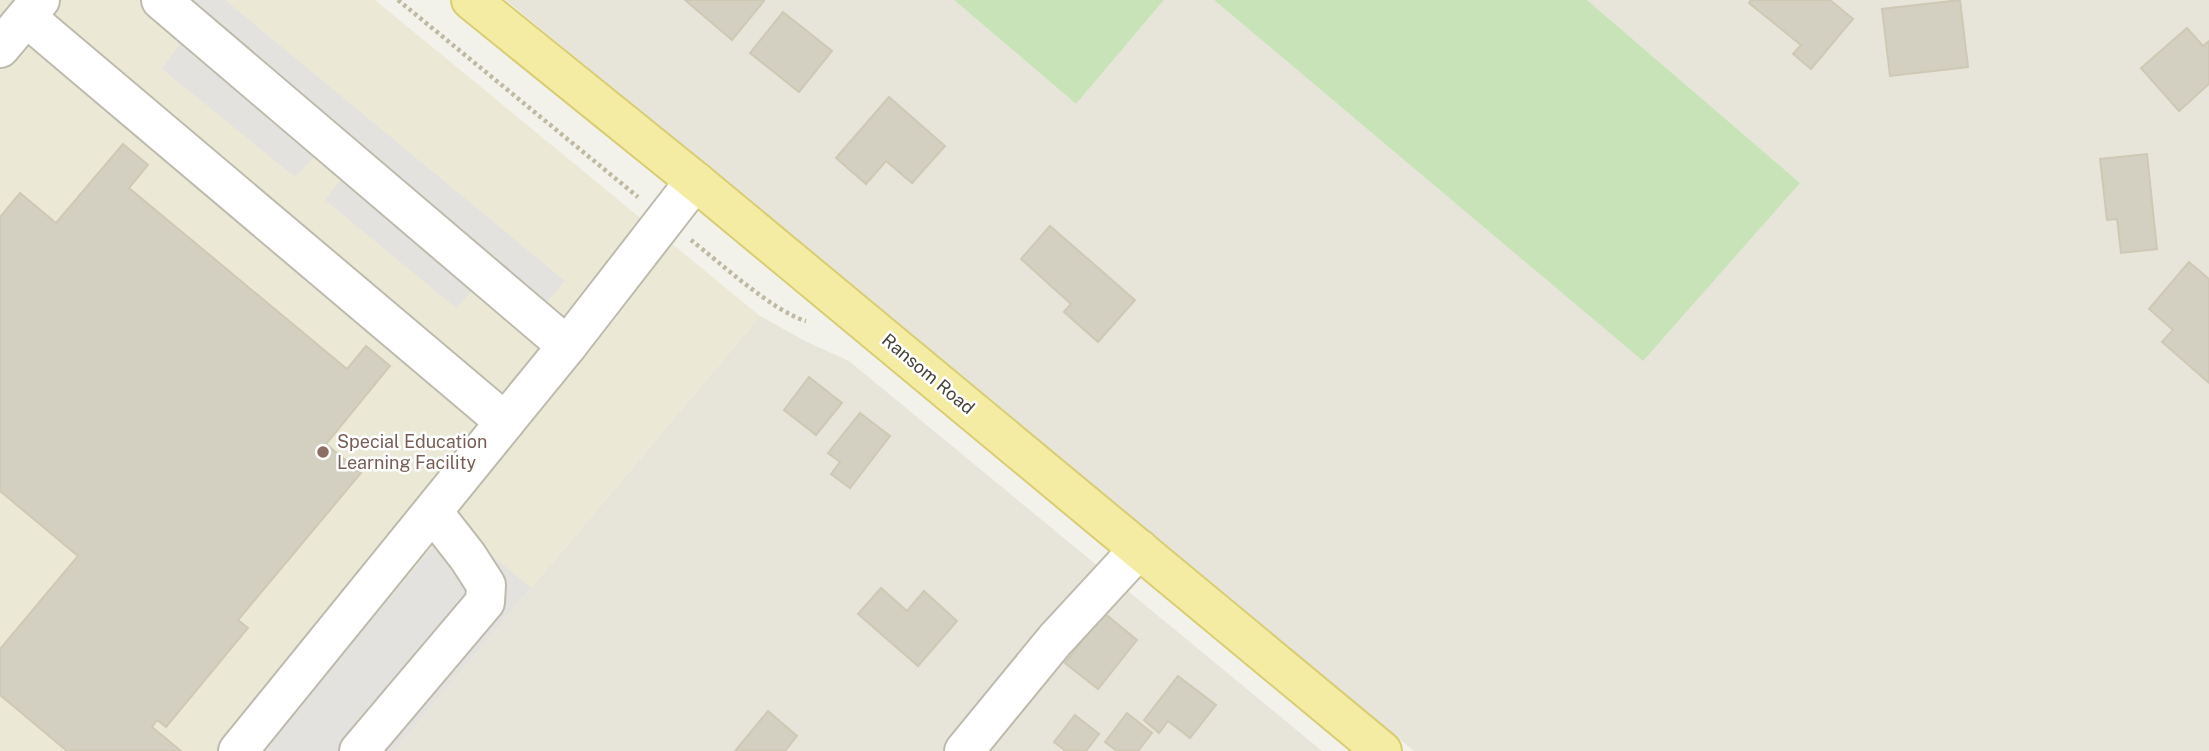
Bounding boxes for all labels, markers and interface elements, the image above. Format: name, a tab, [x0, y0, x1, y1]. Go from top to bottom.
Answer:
street label: Ransom Road	[878, 329, 979, 418]
place label: Special Education Learning Facility	[337, 431, 487, 473]
marker: Special Education Learning Facility	[315, 444, 331, 460]

